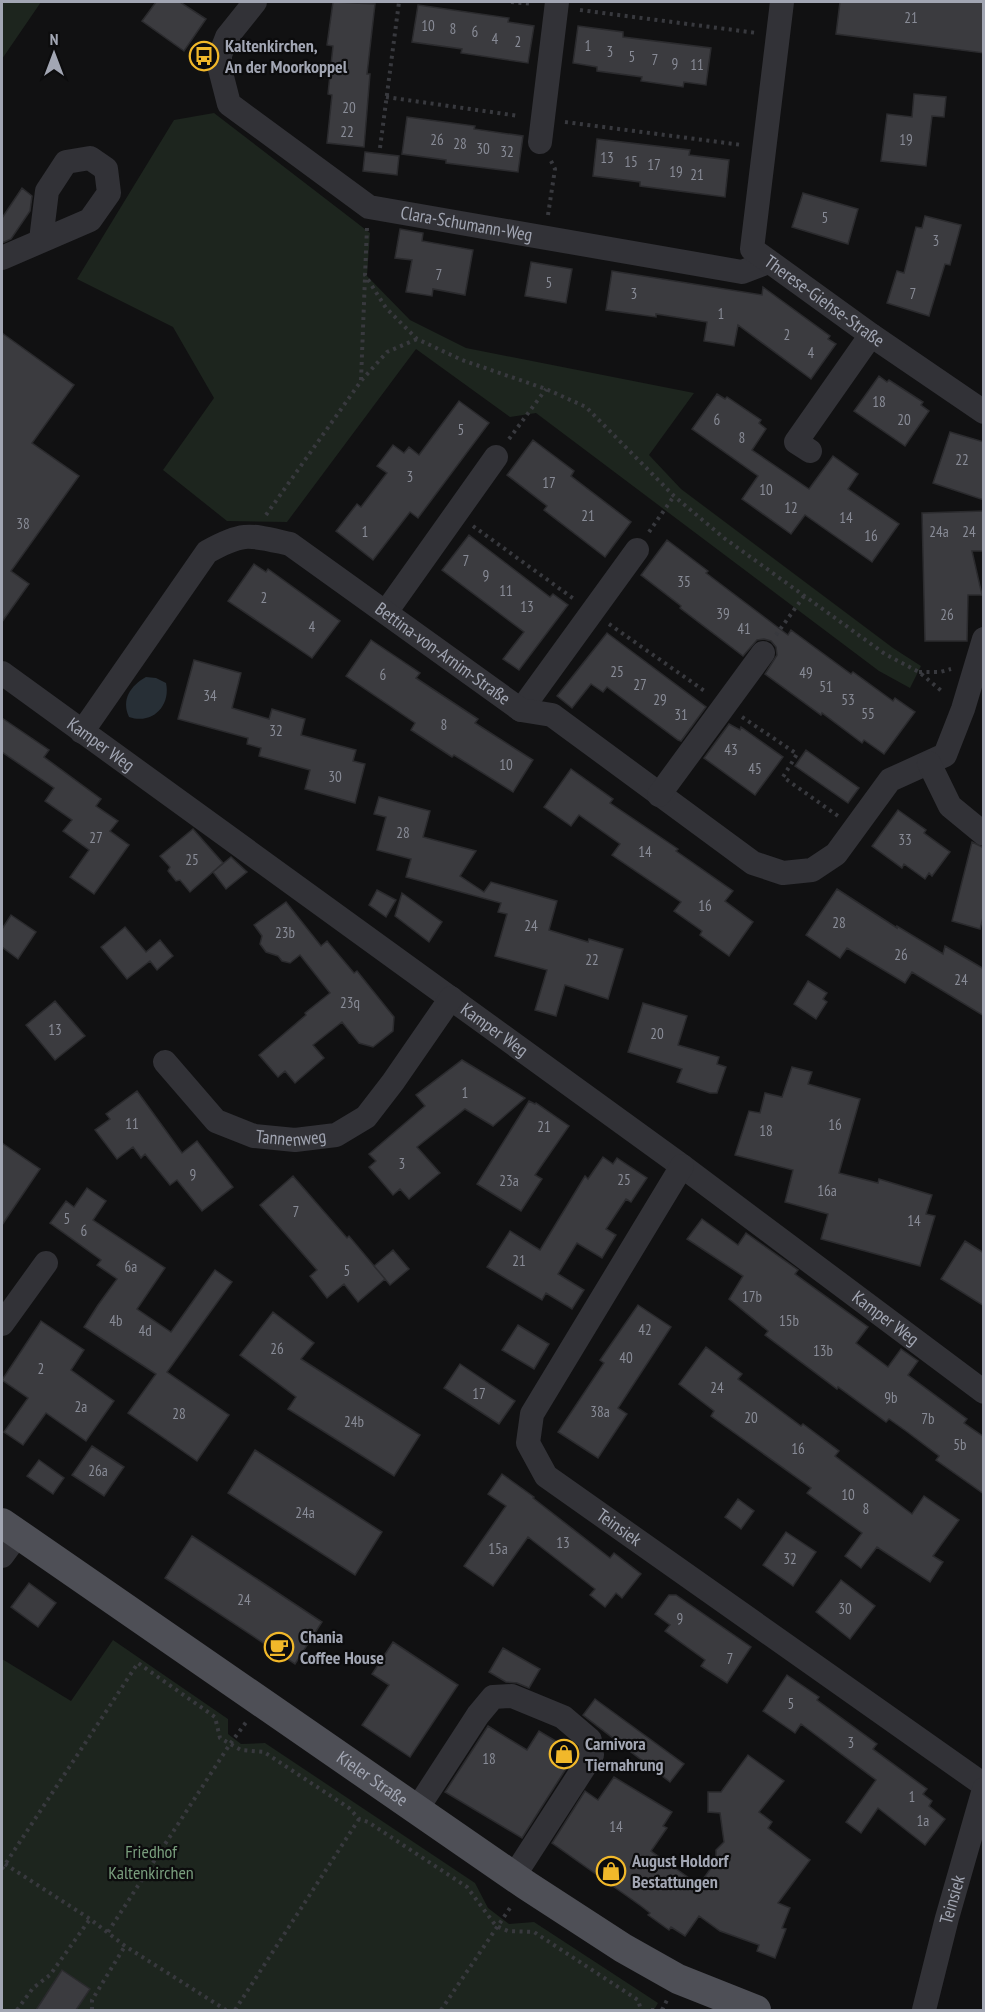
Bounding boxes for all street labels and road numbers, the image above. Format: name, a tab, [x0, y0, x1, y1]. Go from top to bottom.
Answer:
street label: Clara-Schumann-Weg	[399, 201, 534, 246]
street label: Therese-Giehse-Straße	[760, 250, 889, 352]
street label: Bettina-von-Arnim-Straße	[371, 597, 515, 710]
street label: Kamper Weg	[63, 712, 139, 776]
street label: Kamper Weg	[456, 997, 533, 1062]
street label: Tannenweg	[255, 1124, 327, 1151]
street label: Kamper Weg	[848, 1285, 924, 1350]
street label: Teinsiek	[592, 1503, 646, 1551]
street label: Kieler Straße	[332, 1746, 413, 1811]
street label: Teinsiek	[934, 1872, 970, 1926]

